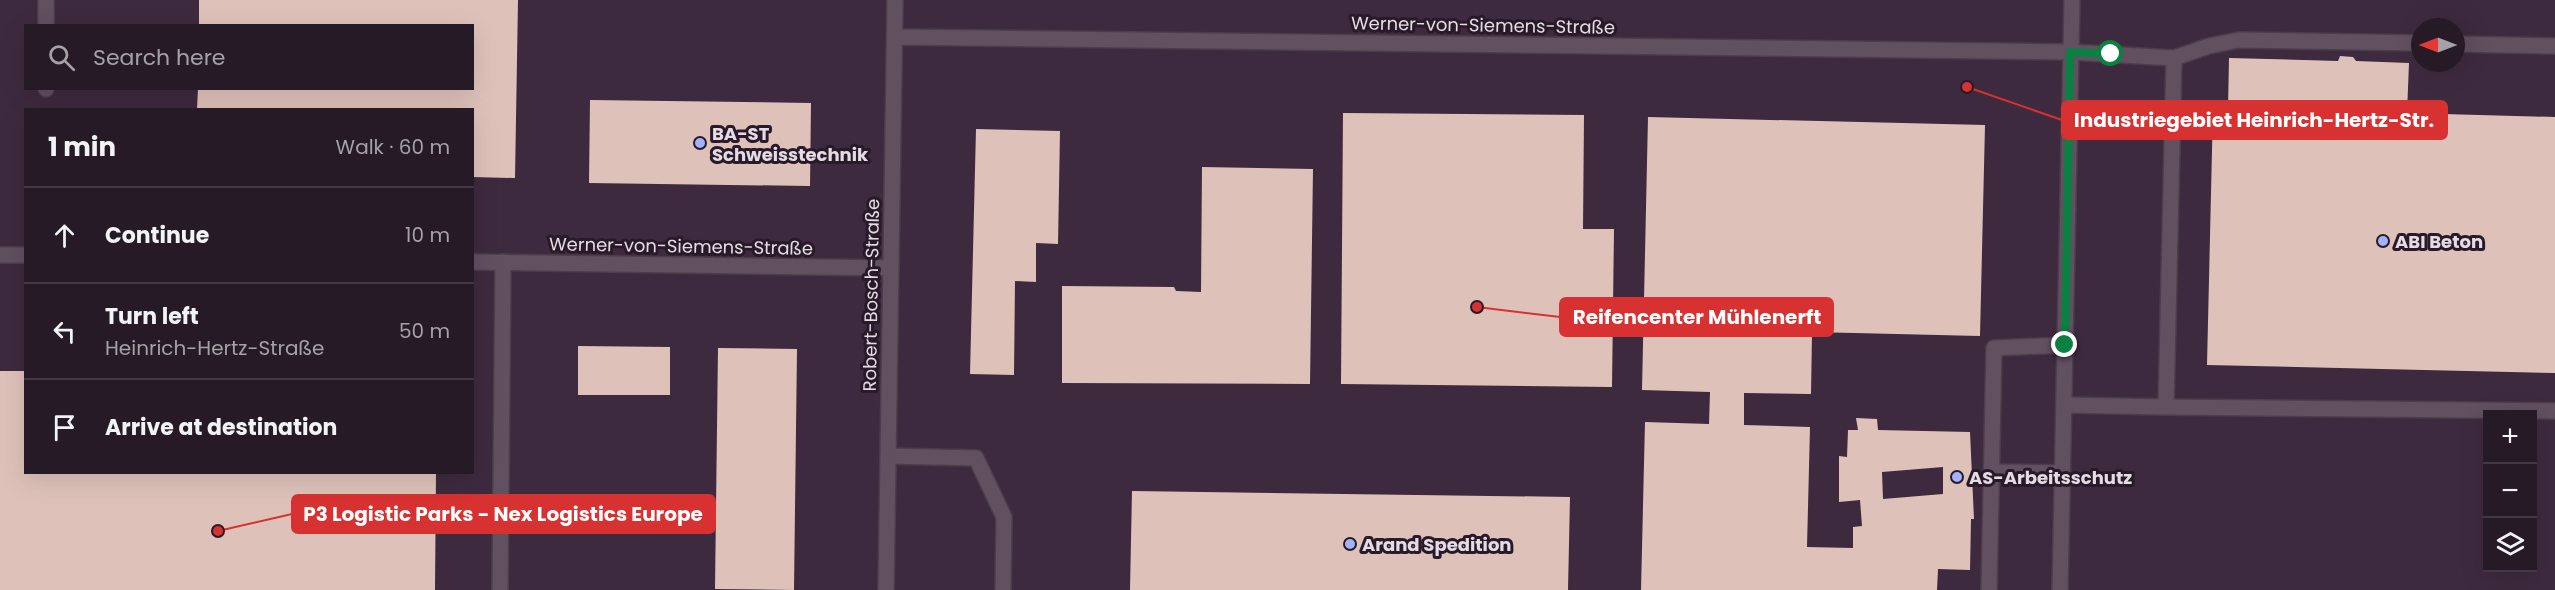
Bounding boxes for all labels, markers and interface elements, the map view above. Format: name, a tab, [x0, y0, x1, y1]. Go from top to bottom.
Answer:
street label: Werner-von-Siemens-Straße	[1351, 10, 1615, 40]
north arrow	[2411, 18, 2465, 72]
search box	[24, 24, 474, 90]
route start	[2097, 40, 2123, 66]
icon: search	[45, 41, 78, 74]
text: Search here	[93, 42, 226, 73]
callout: Industriegebiet Heinrich-Hertz-Str.	[2062, 101, 2447, 139]
text: Industriegebiet Heinrich-Hertz-Str.	[2074, 106, 2434, 134]
place label: BA-ST Schweisstechnik	[712, 121, 869, 167]
text: 1 min	[48, 129, 116, 165]
text: Walk · 60 m	[336, 133, 450, 161]
marker: BA-ST Schweisstechnik	[693, 136, 707, 150]
street label: Robert-Bosch-Straße	[857, 198, 885, 392]
icon: ahead	[48, 219, 81, 252]
text: Continue	[105, 220, 209, 251]
text: 10 m	[405, 221, 450, 249]
place label: ABI Beton	[2395, 229, 2483, 254]
street label: Werner-von-Siemens-Straße	[549, 231, 813, 261]
marker: ABI Beton	[2376, 234, 2390, 248]
callout: Reifencenter Mühlenerft	[1560, 298, 1833, 336]
text: Turn left	[105, 301, 199, 332]
text: Reifencenter Mühlenerft	[1573, 303, 1821, 331]
icon: left	[48, 315, 81, 348]
text: 50 m	[399, 317, 450, 345]
route end	[2051, 331, 2077, 357]
text: Heinrich-Hertz-Straße	[105, 334, 324, 362]
map controls	[2483, 410, 2537, 572]
button: +	[2483, 410, 2537, 464]
icon: arrive	[48, 411, 81, 444]
text: Arrive at destination	[105, 412, 337, 443]
button: −	[2483, 464, 2537, 518]
place label: AS-Arbeitsschutz	[1969, 465, 2132, 490]
marker: AS-Arbeitsschutz	[1950, 470, 1964, 484]
callout: P3 Logistic Parks - Nex Logistics Europe	[292, 495, 715, 533]
text: P3 Logistic Parks - Nex Logistics Europe	[303, 500, 703, 528]
button: layers	[2483, 518, 2537, 572]
place label: Arand Spedition	[1362, 532, 1512, 557]
marker: Arand Spedition	[1343, 537, 1357, 551]

